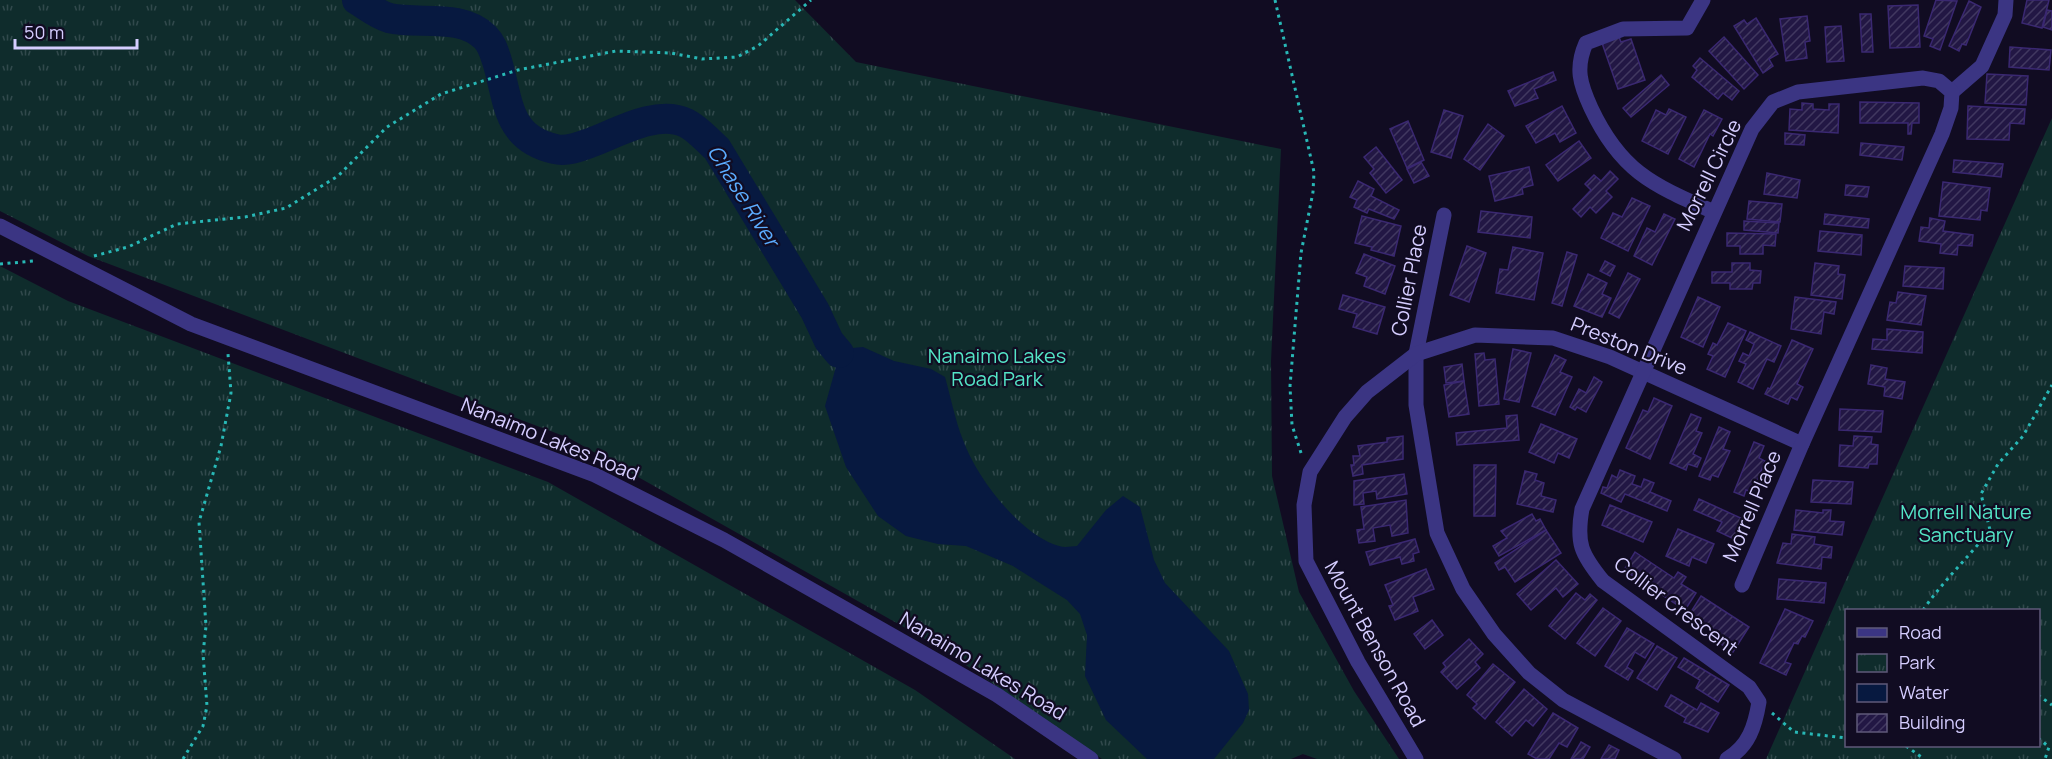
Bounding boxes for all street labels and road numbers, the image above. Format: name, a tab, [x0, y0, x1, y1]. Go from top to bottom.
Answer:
street label: Morrell Circle	[1670, 114, 1747, 235]
street label: Collier Place	[1384, 222, 1433, 338]
street label: Preston Drive	[1567, 310, 1691, 381]
street label: Nanaimo Lakes Road	[457, 390, 643, 487]
street label: Morrell Place	[1716, 446, 1787, 565]
street label: Collier Crescent	[1609, 550, 1744, 661]
street label: Mount Benson Road	[1319, 556, 1432, 731]
street label: Nanaimo Lakes Road	[895, 605, 1072, 726]

